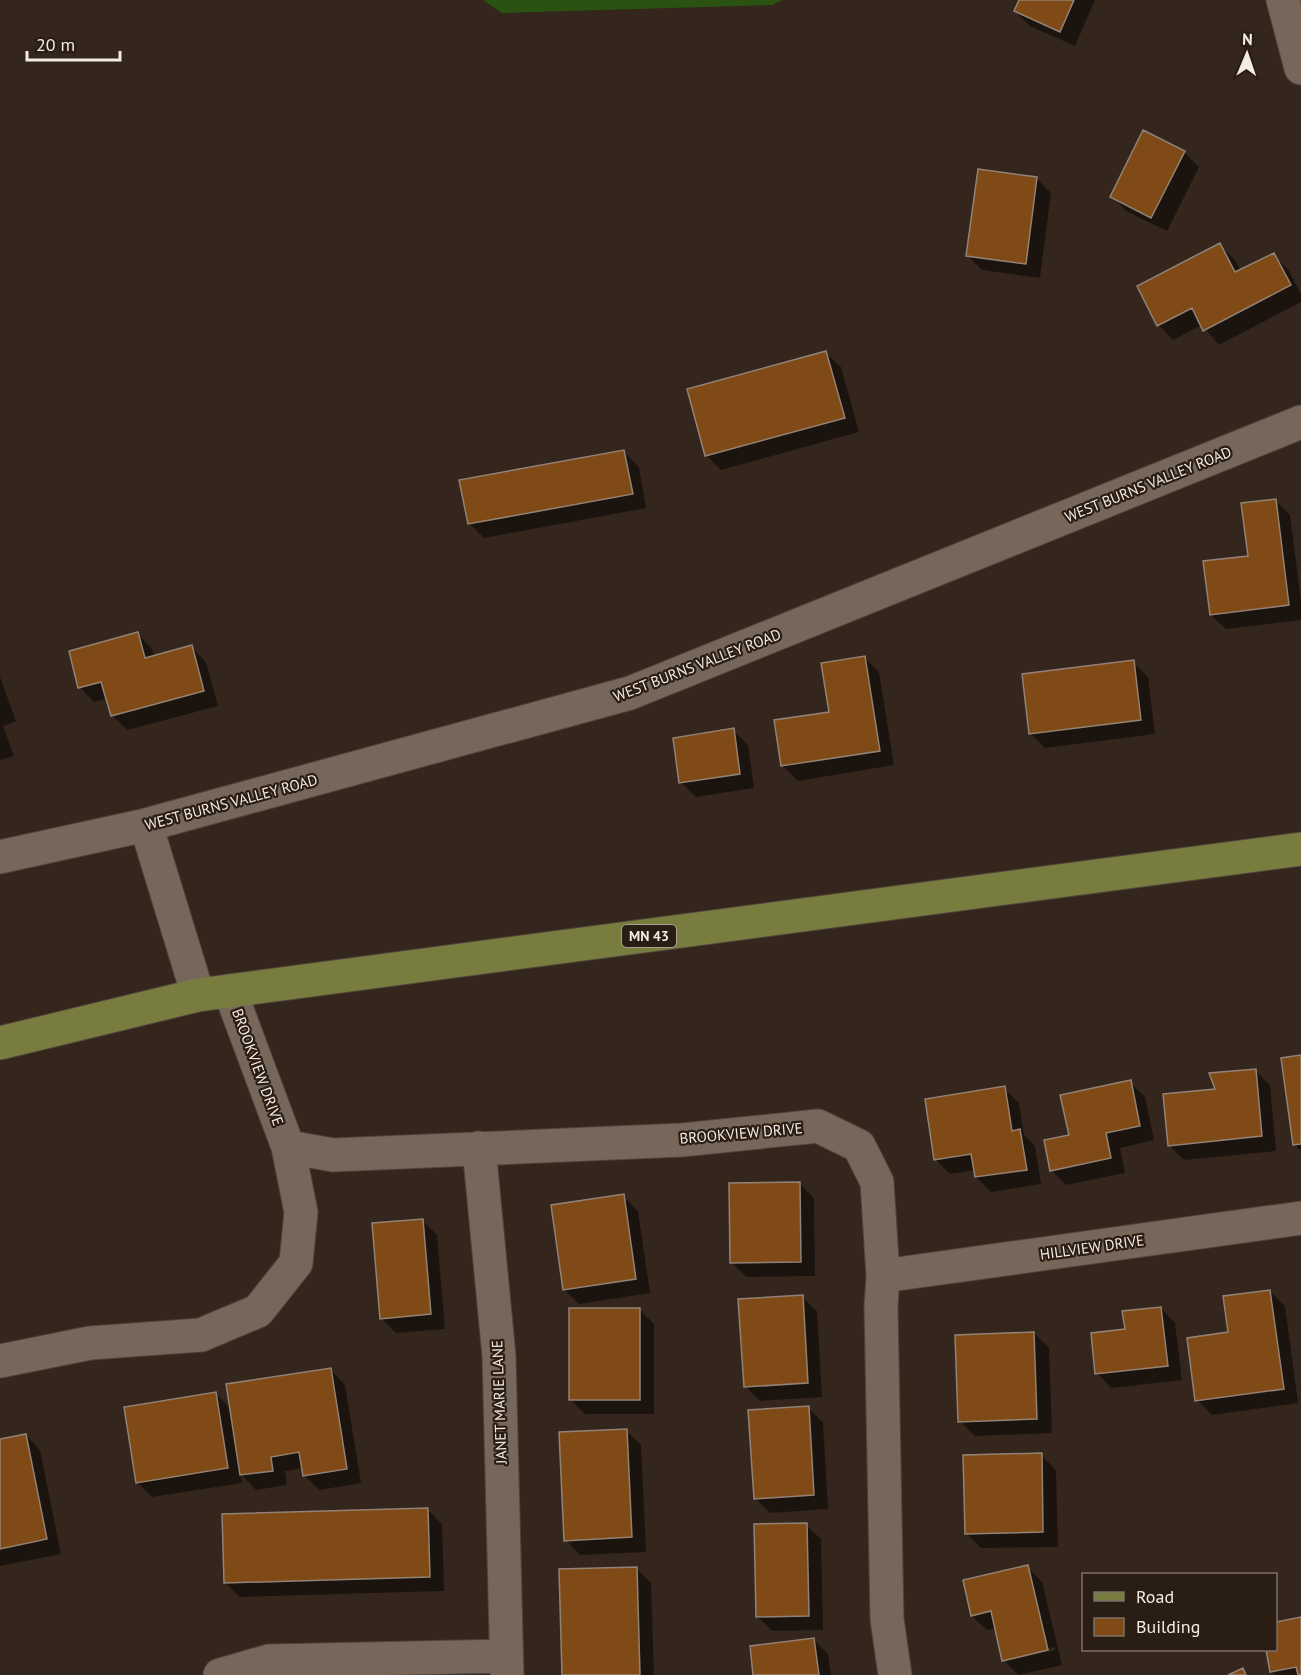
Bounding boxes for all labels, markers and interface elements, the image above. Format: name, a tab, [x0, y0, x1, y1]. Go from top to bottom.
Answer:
scale bar	[27, 24, 120, 62]
north arrow	[1217, 24, 1277, 84]
text: N	[1242, 29, 1253, 49]
text: 20 m	[36, 33, 75, 56]
street label: WEST BURNS VALLEY ROAD	[1062, 442, 1234, 526]
street label: WEST BURNS VALLEY ROAD	[610, 624, 784, 706]
street label: WEST BURNS VALLEY ROAD	[142, 770, 320, 834]
road number: MN 43	[622, 925, 676, 947]
street label: BROOKVIEW DRIVE	[228, 1006, 288, 1128]
street label: BROOKVIEW DRIVE	[679, 1118, 803, 1148]
street label: HILLVIEW DRIVE	[1039, 1230, 1145, 1264]
street label: JANET MARIE LANE	[487, 1340, 511, 1465]
legend	[1082, 1573, 1277, 1651]
text: Road	[1136, 1585, 1174, 1608]
text: Building	[1136, 1615, 1200, 1638]

